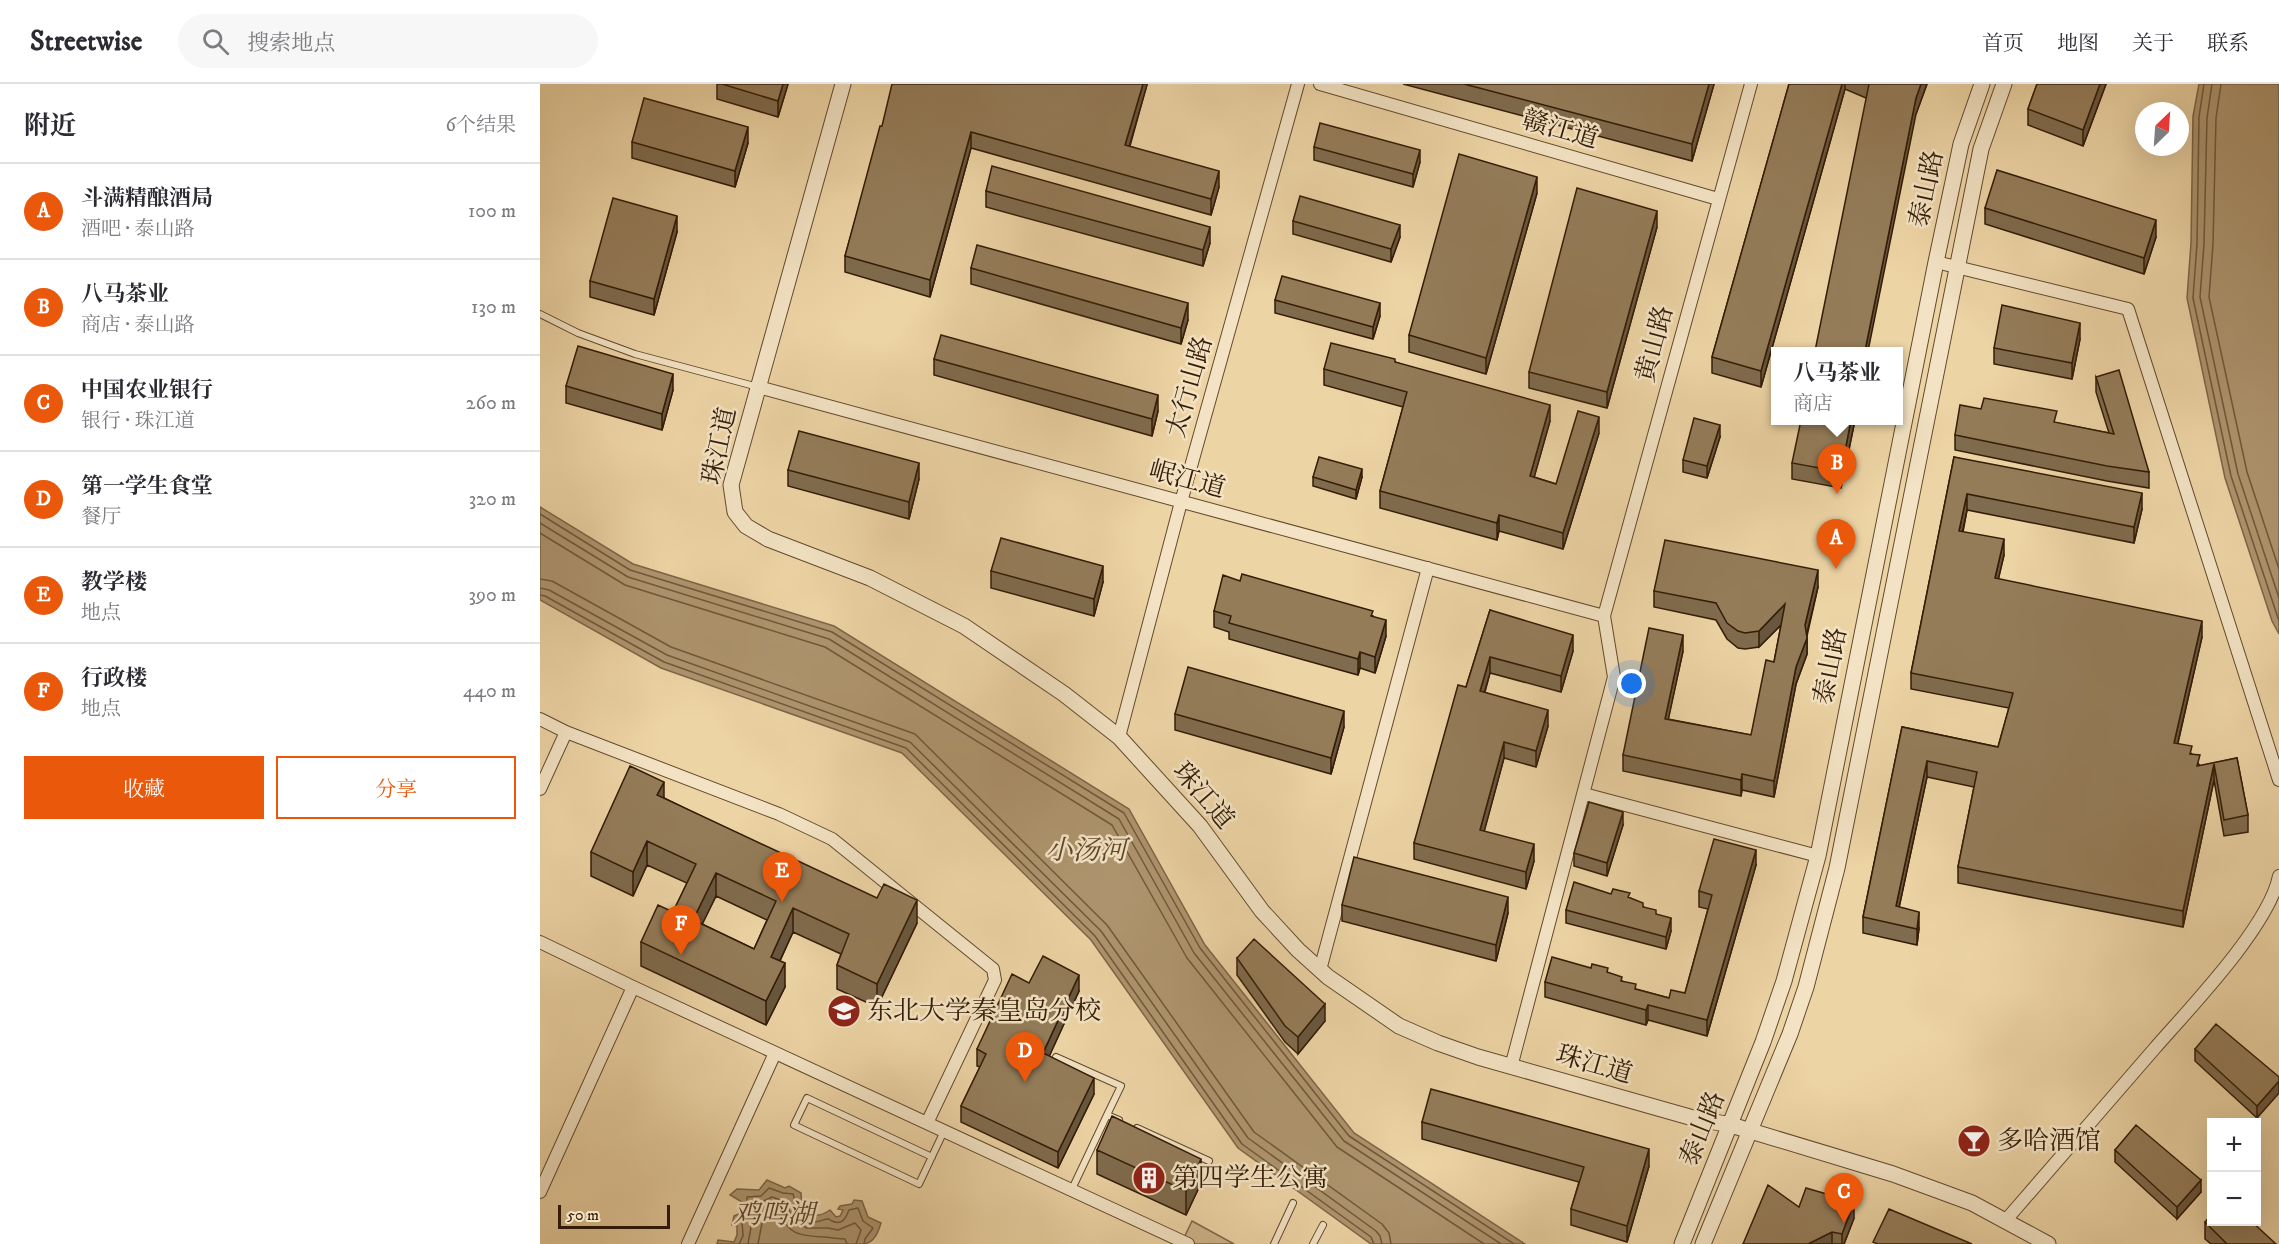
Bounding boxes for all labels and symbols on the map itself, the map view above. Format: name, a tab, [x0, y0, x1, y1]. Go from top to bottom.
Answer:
north arrow	[2135, 102, 2189, 156]
street label: 赣江道	[1518, 103, 1602, 157]
street label: 泰山路	[1903, 147, 1951, 231]
street label: 黄山路	[1629, 302, 1681, 386]
street label: 太行山路	[1160, 332, 1220, 442]
street label: 珠江道	[696, 404, 744, 488]
pin: B	[1818, 444, 1856, 494]
street label: 岷江道	[1145, 454, 1229, 506]
pin: A	[1816, 520, 1856, 569]
street label: 泰山路	[1807, 625, 1855, 707]
your location	[1617, 669, 1646, 698]
street label: 珠江道	[1165, 756, 1241, 836]
water label: 小汤河	[1046, 834, 1131, 868]
pin: E	[762, 852, 802, 902]
pin: F	[662, 906, 700, 955]
school or university icon: 东北大学秦皇岛分校	[826, 993, 862, 1029]
place label: 东北大学秦皇岛分校	[867, 995, 1101, 1028]
pin: D	[1006, 1032, 1044, 1082]
street label: 珠江道	[1552, 1038, 1636, 1092]
street label: 泰山路	[1673, 1087, 1733, 1171]
bar icon: 多哈酒馆	[1956, 1123, 1992, 1159]
place label: 多哈酒馆	[1997, 1125, 2101, 1158]
building icon: 第四学生公寓	[1131, 1160, 1167, 1196]
place label: 第四学生公寓	[1172, 1162, 1328, 1195]
pin: C	[1824, 1174, 1864, 1223]
water label: 鸡鸣湖	[734, 1198, 819, 1232]
scale bar	[558, 1202, 670, 1230]

